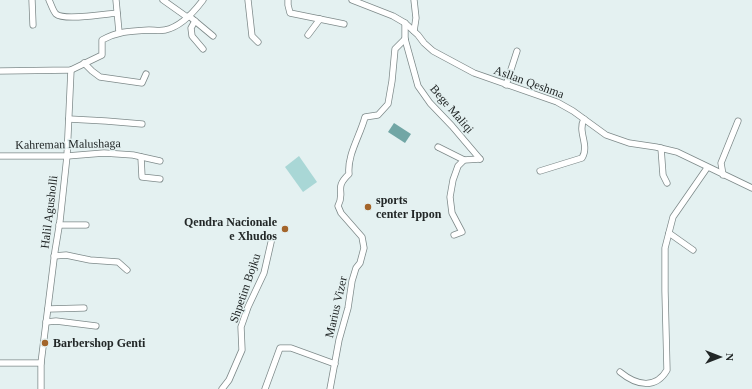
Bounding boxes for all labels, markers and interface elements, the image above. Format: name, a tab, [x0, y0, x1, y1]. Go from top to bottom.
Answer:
street label: Asllan Qeshma	[492, 63, 567, 101]
street label: Bege Maliqi	[427, 82, 477, 137]
street label: Kahreman Malushaga	[15, 136, 122, 152]
street label: Halil Agusholli	[38, 174, 61, 249]
place label: sports center Ippon	[376, 193, 442, 221]
marker: sports center Ippon	[363, 202, 373, 212]
place label: Qendra Nacionale e Xhudos	[184, 215, 278, 243]
marker: Qendra Nacionale e Xhudos	[280, 224, 290, 234]
street label: Shpetim Bojku	[227, 252, 263, 324]
street label: Marius Vizer	[322, 275, 350, 339]
place label: Barbershop Genti	[53, 336, 146, 350]
north arrow	[700, 337, 740, 377]
marker: Barbershop Genti	[40, 338, 50, 348]
text: N	[724, 353, 736, 361]

